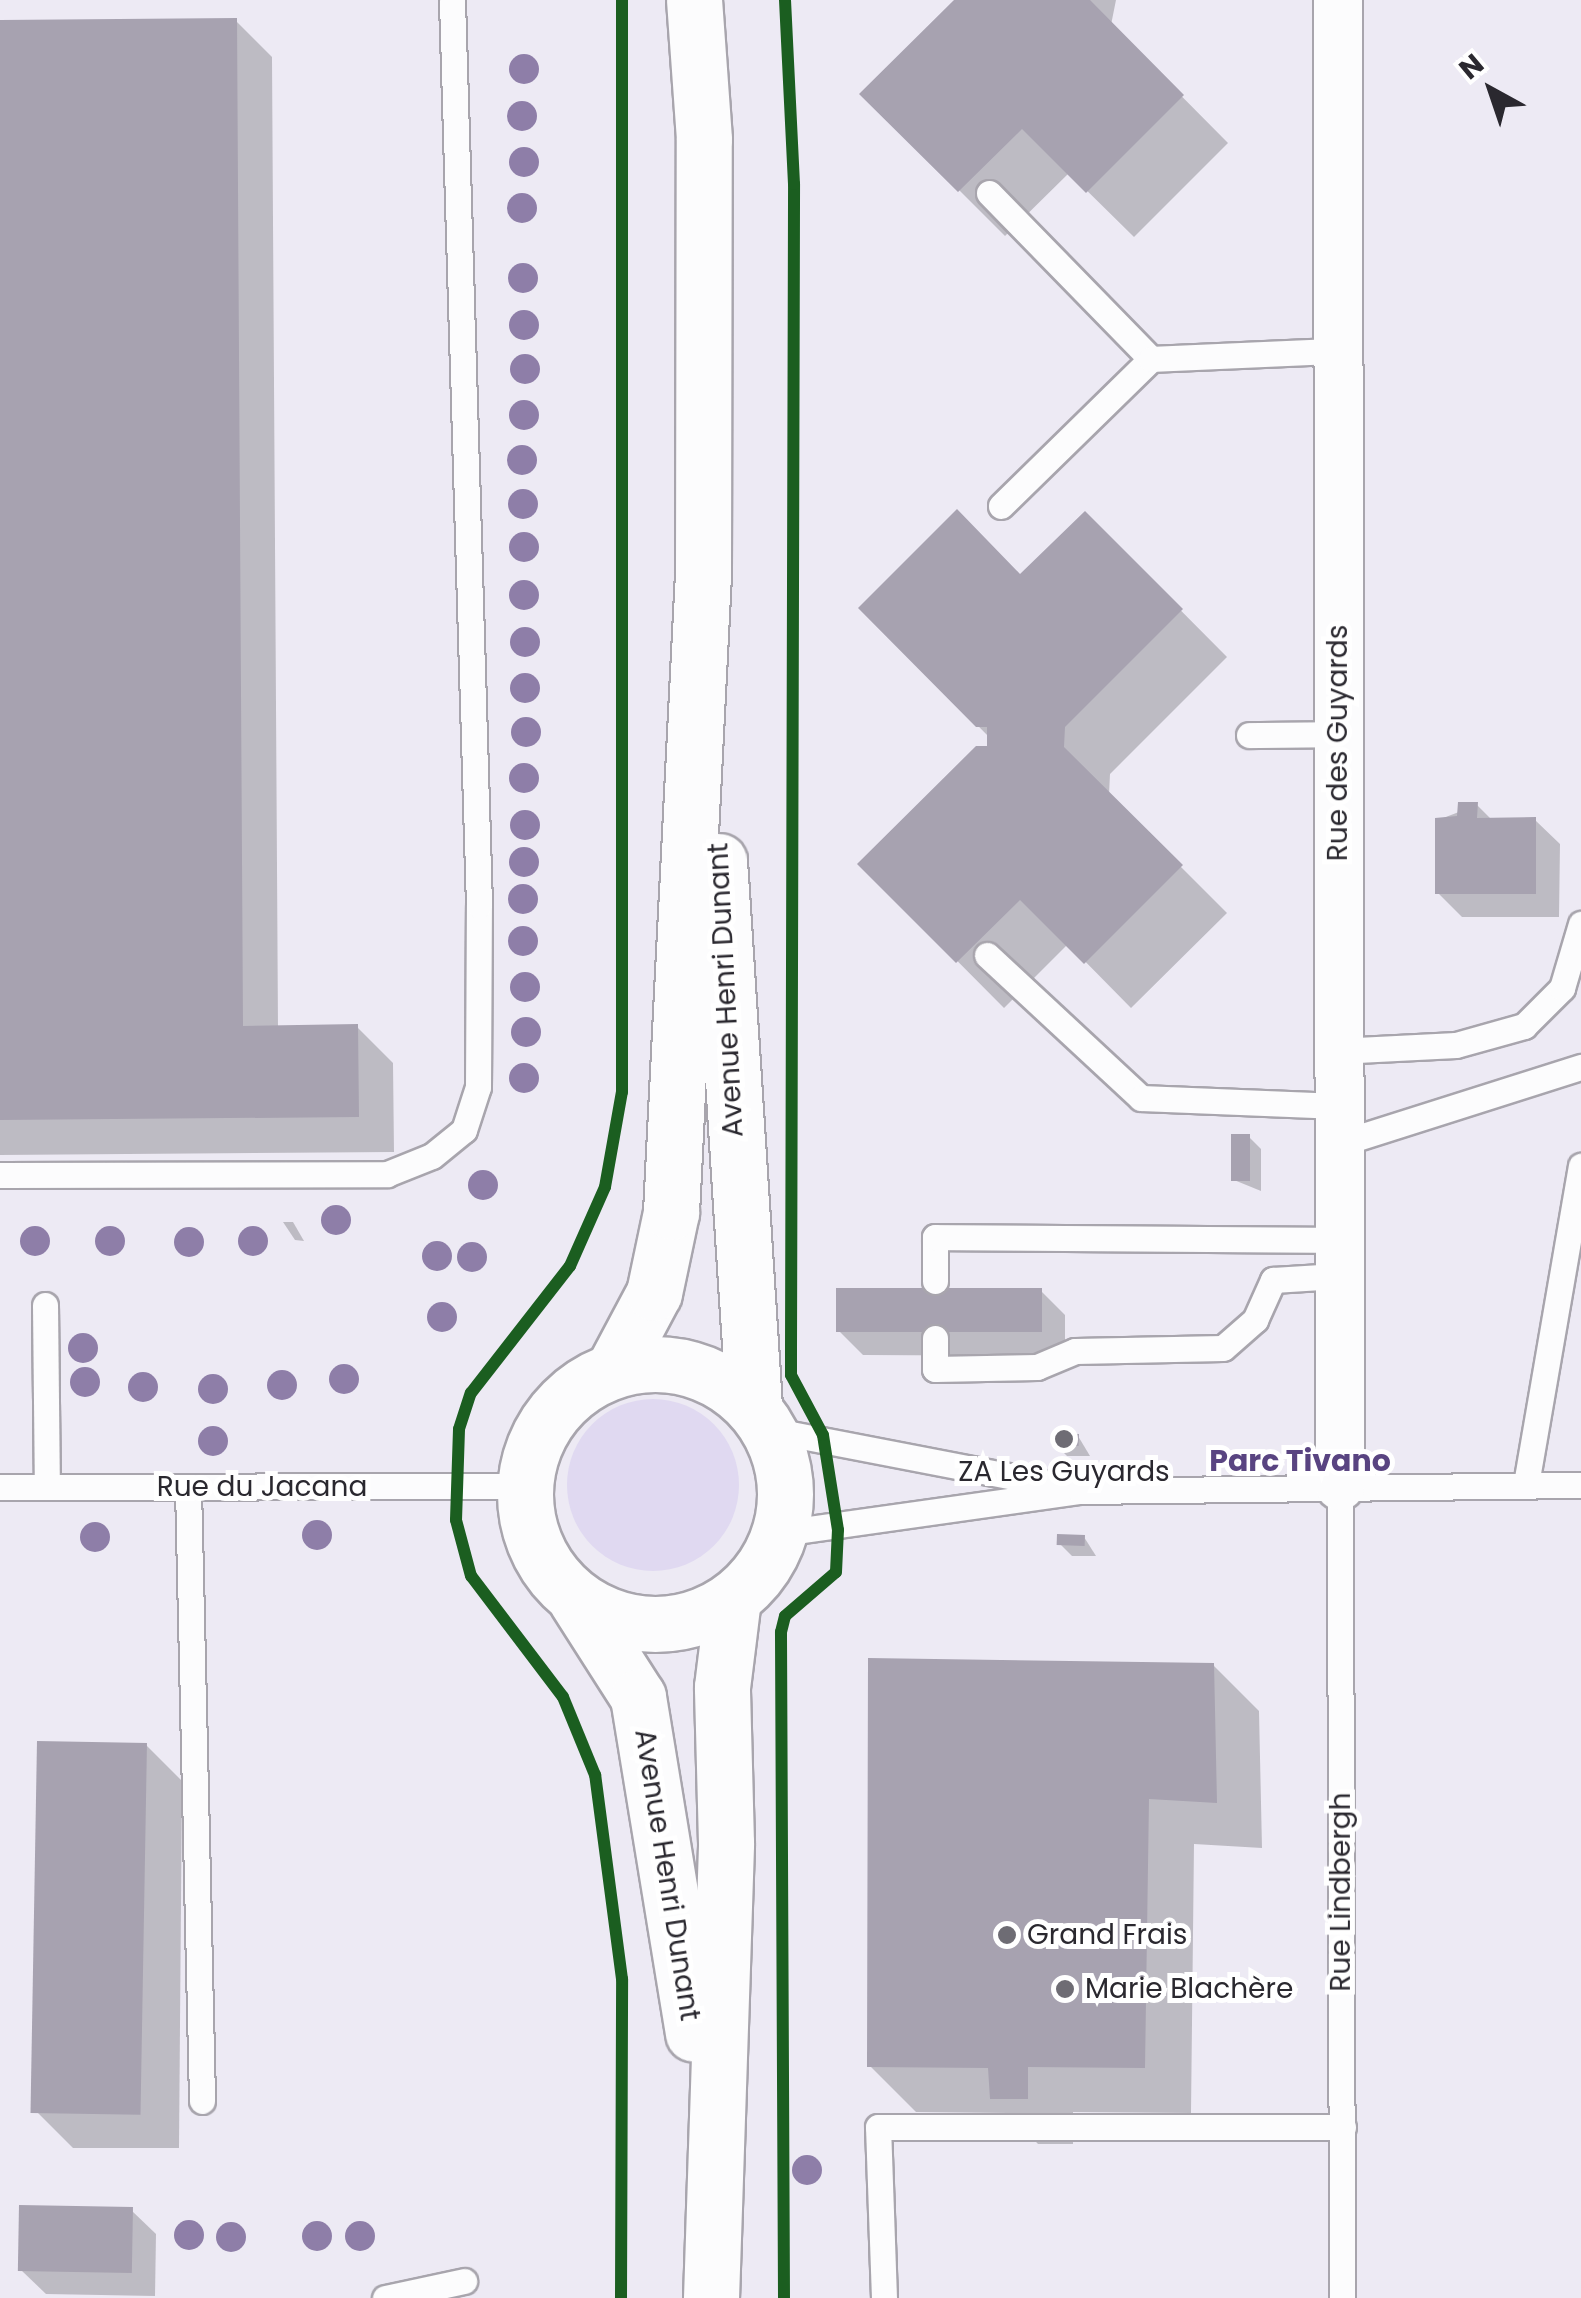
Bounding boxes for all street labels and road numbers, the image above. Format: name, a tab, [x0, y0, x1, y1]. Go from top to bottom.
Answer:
street label: Rue des Guyards	[1321, 625, 1355, 861]
street label: Avenue Henri Dunant	[702, 842, 750, 1138]
street label: Rue du Jacana	[157, 1470, 367, 1504]
street label: Avenue Henri Dunant	[627, 1727, 707, 2023]
street label: Rue Lindbergh	[1324, 1792, 1358, 1992]

